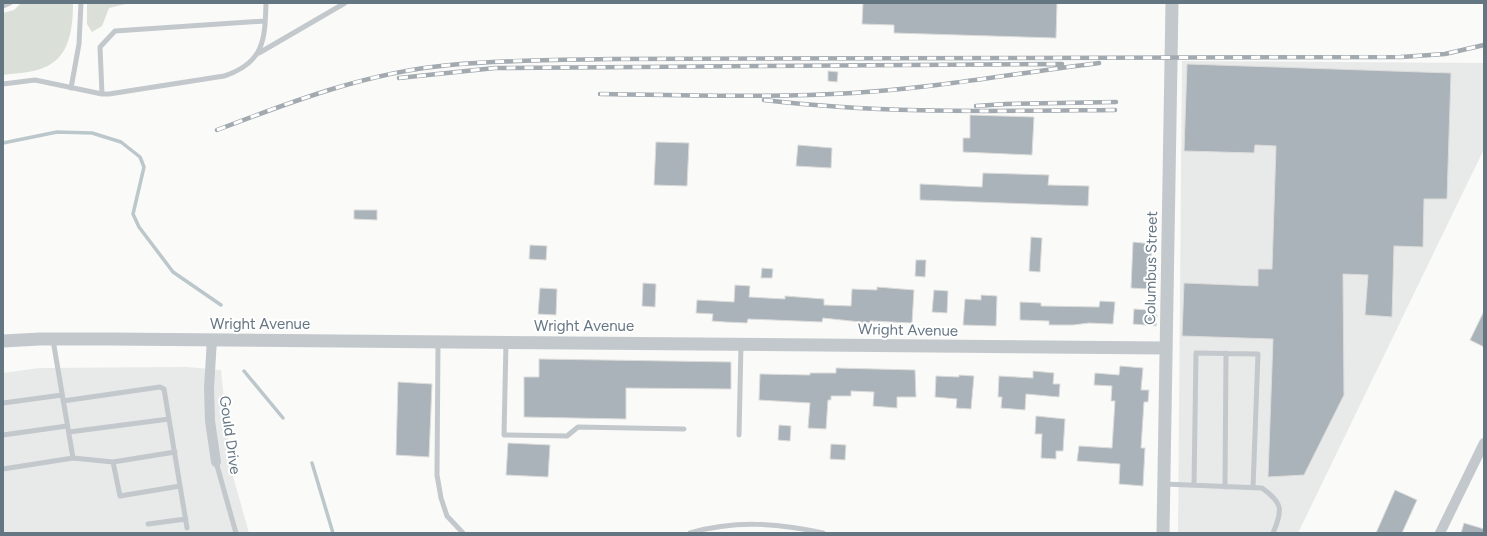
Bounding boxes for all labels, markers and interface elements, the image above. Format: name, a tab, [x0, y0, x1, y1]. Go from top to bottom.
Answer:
street label: Columbus Street	[1141, 211, 1161, 325]
street label: Wright Avenue	[210, 315, 310, 333]
street label: Wright Avenue	[534, 317, 634, 335]
street label: Wright Avenue	[858, 320, 958, 340]
street label: Gould Drive	[216, 395, 244, 475]

